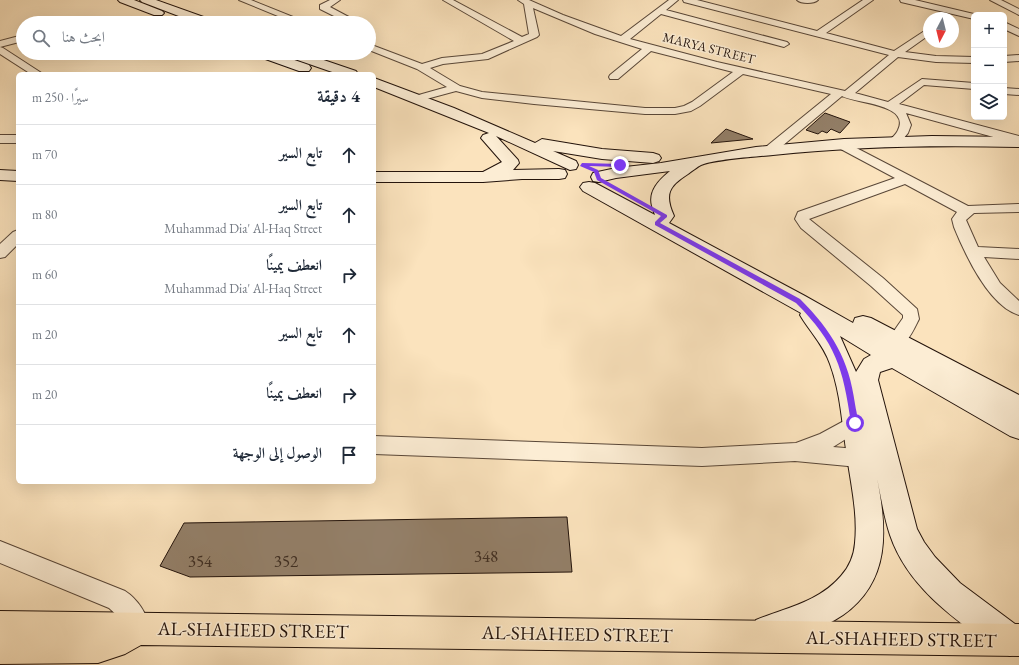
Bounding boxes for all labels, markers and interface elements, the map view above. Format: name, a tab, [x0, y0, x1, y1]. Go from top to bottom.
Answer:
north arrow	[923, 12, 959, 48]
map controls	[971, 12, 1007, 120]
button: +	[971, 12, 1007, 48]
search box	[16, 16, 376, 60]
icon: search	[30, 27, 52, 49]
text: ابحث هنا	[62, 27, 105, 46]
street label: MARYA STREET	[661, 28, 757, 68]
button: −	[971, 48, 1007, 84]
button: layers	[971, 84, 1007, 120]
text: 4 دقيقة	[317, 85, 360, 107]
text: سيرًا · 250 m	[32, 89, 89, 106]
text: تابع السير	[279, 143, 322, 162]
icon: ahead	[338, 144, 360, 166]
text: 70 m	[32, 146, 57, 163]
route end	[611, 156, 629, 174]
text: تابع السير	[279, 195, 322, 214]
icon: ahead	[338, 204, 360, 226]
text: 80 m	[32, 206, 57, 223]
text: Muhammad Dia' Al-Haq Street	[164, 220, 322, 237]
text: انعطف يمينًا	[266, 255, 322, 274]
icon: right	[338, 264, 360, 286]
text: 60 m	[32, 266, 57, 283]
text: Muhammad Dia' Al-Haq Street	[164, 280, 322, 297]
text: تابع السير	[279, 323, 322, 342]
icon: ahead	[338, 324, 360, 346]
text: 20 m	[32, 326, 57, 343]
text: انعطف يمينًا	[266, 383, 322, 402]
icon: right	[338, 384, 360, 406]
text: 20 m	[32, 386, 57, 403]
route start	[846, 414, 864, 432]
text: الوصول إلى الوجهة	[233, 443, 322, 462]
icon: arrive	[338, 444, 360, 466]
house number: 348	[474, 545, 498, 567]
house number: 354	[188, 550, 213, 572]
house number: 352	[274, 550, 298, 572]
street label: AL-SHAHEED STREET	[156, 616, 349, 644]
street label: AL-SHAHEED STREET	[480, 620, 673, 648]
street label: AL-SHAHEED STREET	[804, 625, 997, 653]

